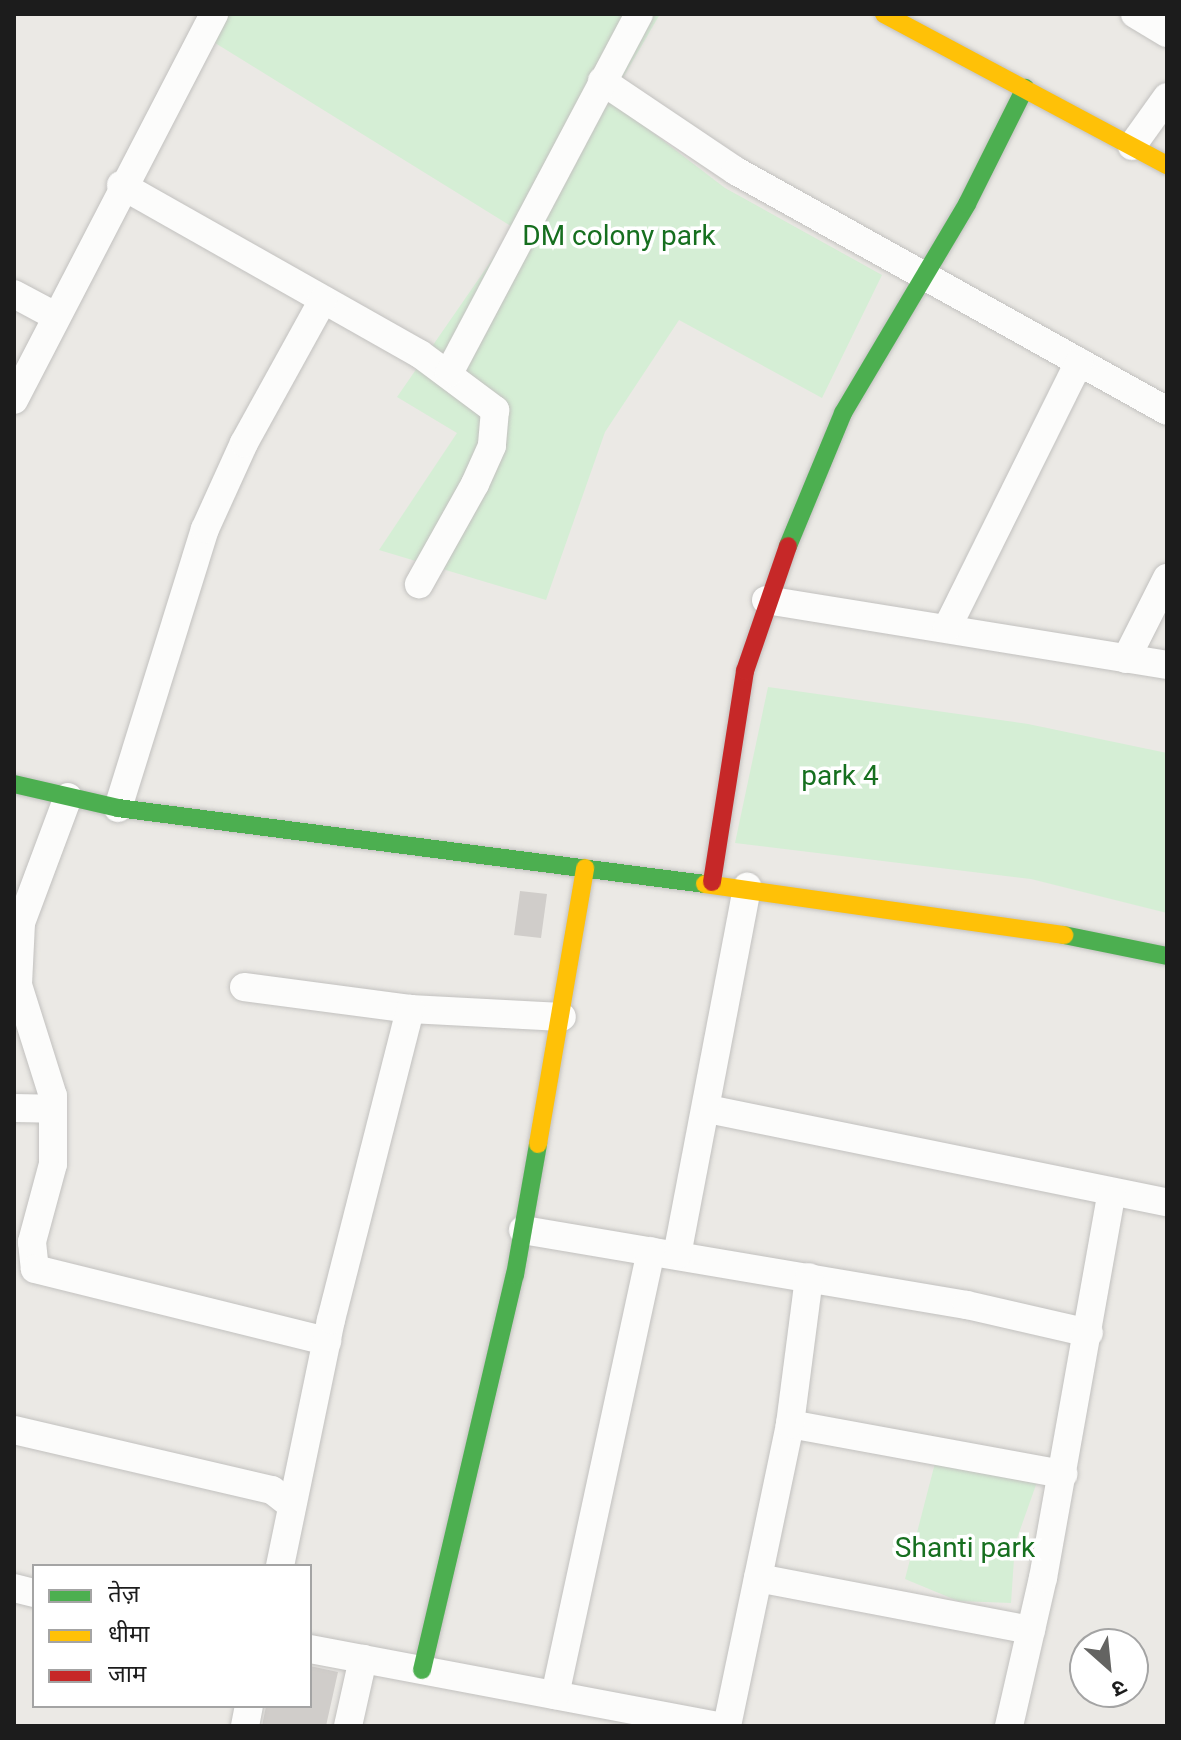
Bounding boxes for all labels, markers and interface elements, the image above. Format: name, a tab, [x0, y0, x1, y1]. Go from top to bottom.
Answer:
park label: DM colony park	[522, 219, 716, 253]
park label: park 4	[801, 759, 879, 793]
park label: Shanti park	[895, 1531, 1035, 1565]
legend	[32, 1564, 312, 1708]
text: तेज़	[108, 1580, 140, 1608]
text: धीमा	[108, 1620, 150, 1648]
north arrow	[1069, 1628, 1149, 1708]
text: जाम	[108, 1660, 146, 1688]
text: उ	[1108, 1674, 1131, 1702]

